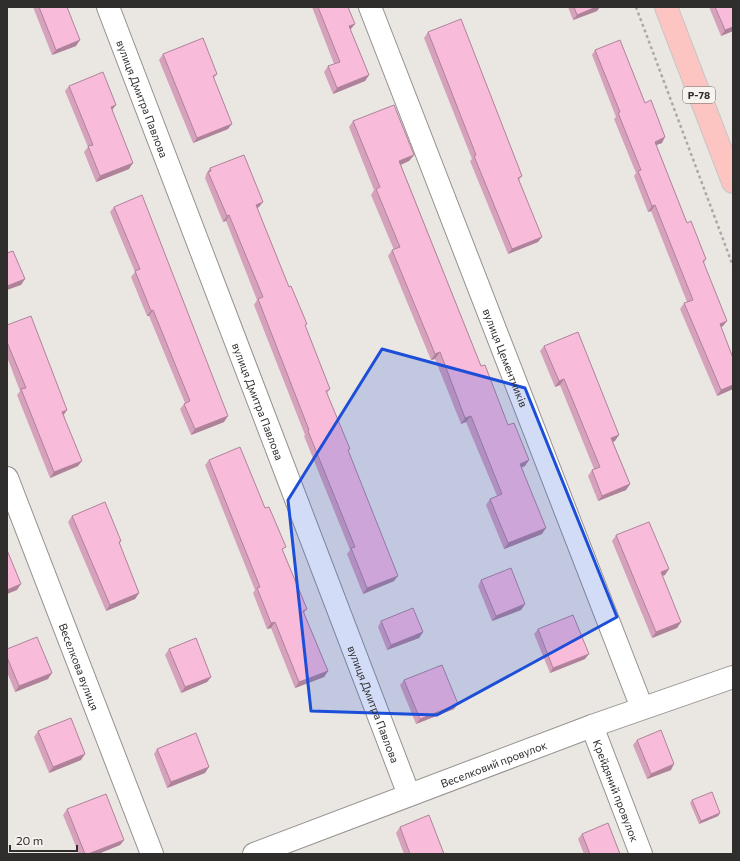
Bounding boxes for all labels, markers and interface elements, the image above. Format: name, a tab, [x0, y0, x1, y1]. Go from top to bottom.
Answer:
street label: вулиця Дмитра Павлова	[115, 38, 171, 159]
road number: Р-78	[683, 87, 715, 103]
street label: вулиця Цементників	[481, 306, 531, 409]
street label: вулиця Дмитра Павлова	[230, 341, 287, 462]
street label: Веселкова вулиця	[57, 621, 102, 712]
street label: вулиця Дмитра Павлова	[346, 643, 403, 764]
street label: Веселковий провулок	[438, 737, 548, 789]
street label: Крейдяний провулок	[591, 737, 642, 844]
scale bar	[10, 827, 77, 853]
text: 20 m	[16, 833, 43, 847]

